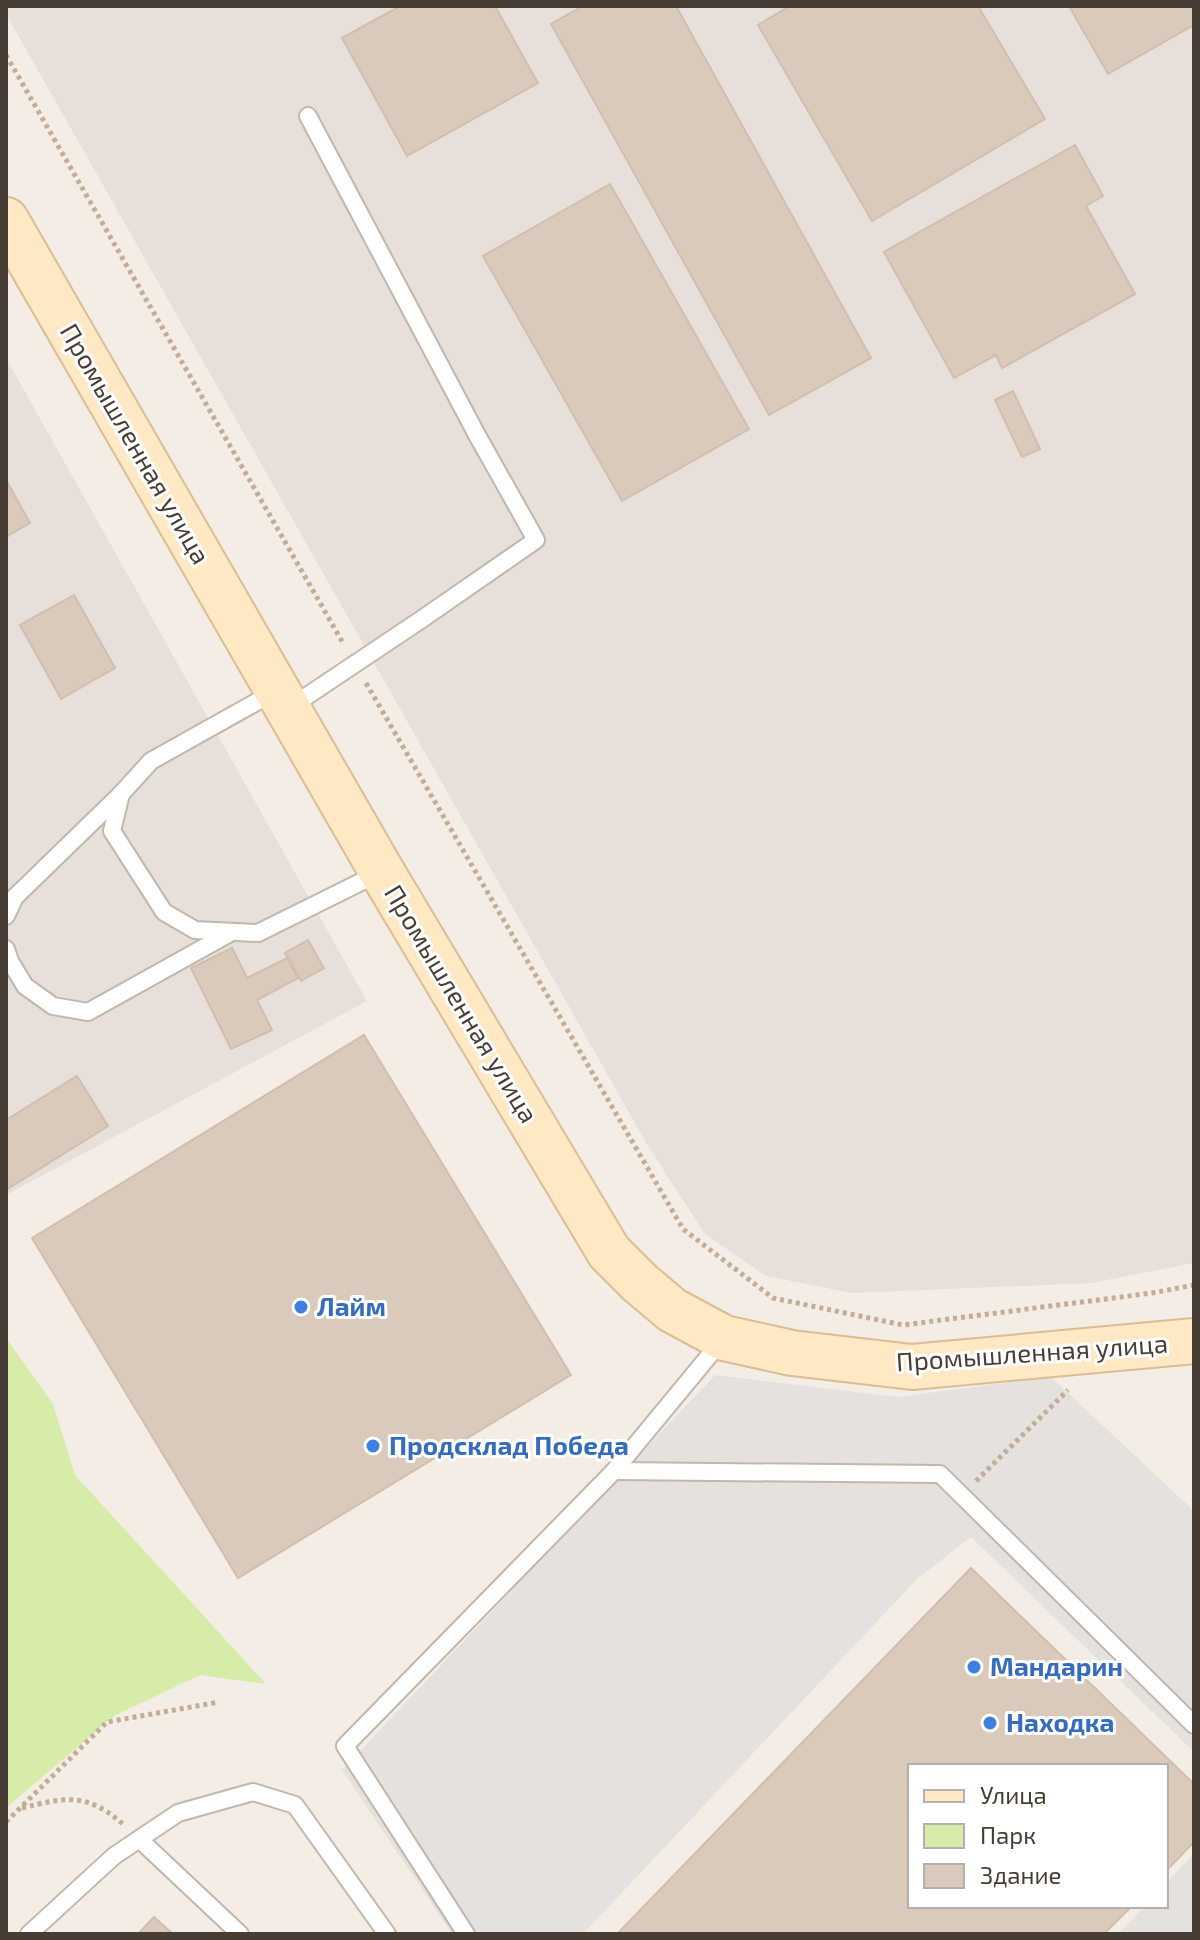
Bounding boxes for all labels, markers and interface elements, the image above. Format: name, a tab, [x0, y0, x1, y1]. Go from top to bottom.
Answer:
street label: Промышленная улица	[54, 318, 218, 569]
street label: Промышленная улица	[378, 879, 546, 1128]
place label: Лайм	[317, 1290, 386, 1321]
marker: Лайм	[292, 1298, 310, 1316]
street label: Промышленная улица	[895, 1327, 1169, 1377]
place label: Продсклад Победа	[389, 1429, 629, 1460]
marker: Продсклад Победа	[364, 1437, 382, 1455]
place label: Мандарин	[990, 1650, 1123, 1681]
marker: Мандарин	[965, 1658, 983, 1676]
place label: Находка	[1006, 1706, 1114, 1737]
marker: Находка	[981, 1714, 999, 1732]
legend	[908, 1764, 1168, 1908]
text: Улица	[980, 1780, 1047, 1809]
text: Парк	[980, 1820, 1036, 1849]
text: Здание	[980, 1860, 1062, 1889]

